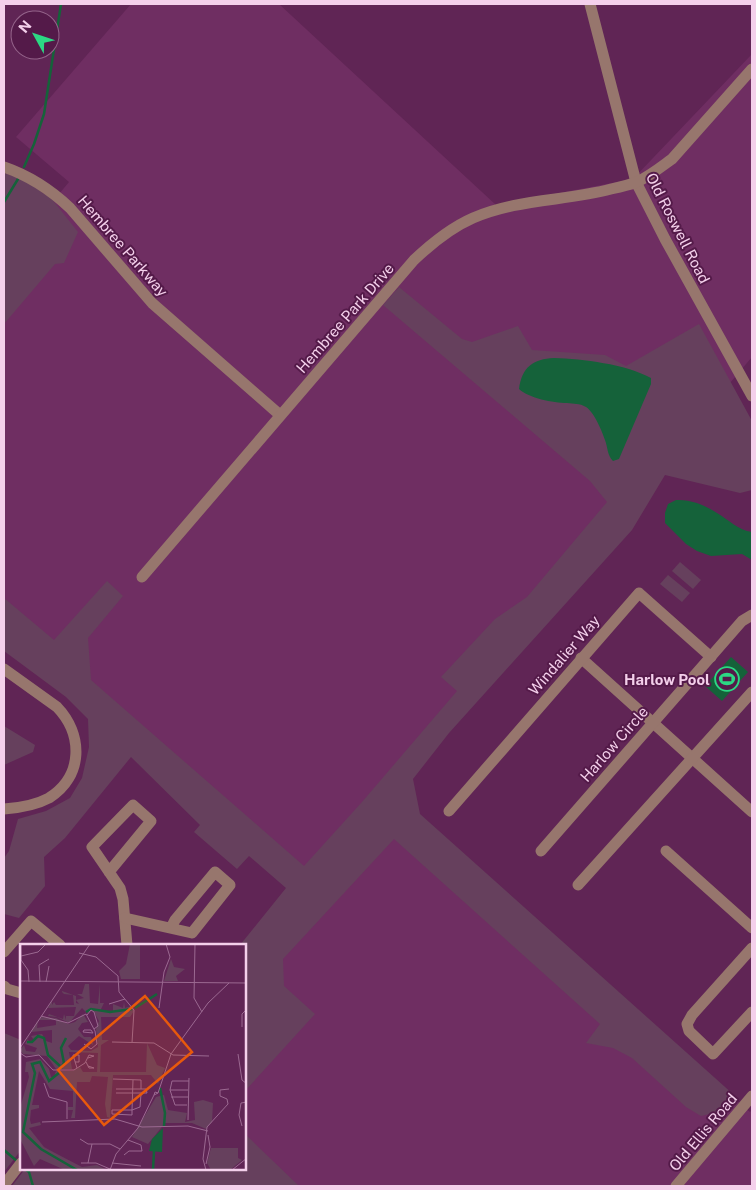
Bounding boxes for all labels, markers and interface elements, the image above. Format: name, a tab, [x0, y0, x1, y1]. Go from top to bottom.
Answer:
north arrow	[10, 10, 60, 60]
text: N	[15, 17, 35, 36]
street label: Old Roswell Road	[643, 170, 713, 286]
street label: Hembree Parkway	[75, 192, 171, 300]
street label: Hembree Park Drive	[293, 260, 397, 376]
street label: Windalier Way	[525, 612, 603, 698]
sports icon: Harlow Pool	[714, 666, 740, 692]
place label: Harlow Pool	[624, 671, 710, 688]
street label: Harlow Circle	[577, 703, 651, 785]
inset map	[20, 944, 246, 1170]
street label: Old Ellis Road	[666, 1090, 740, 1174]

